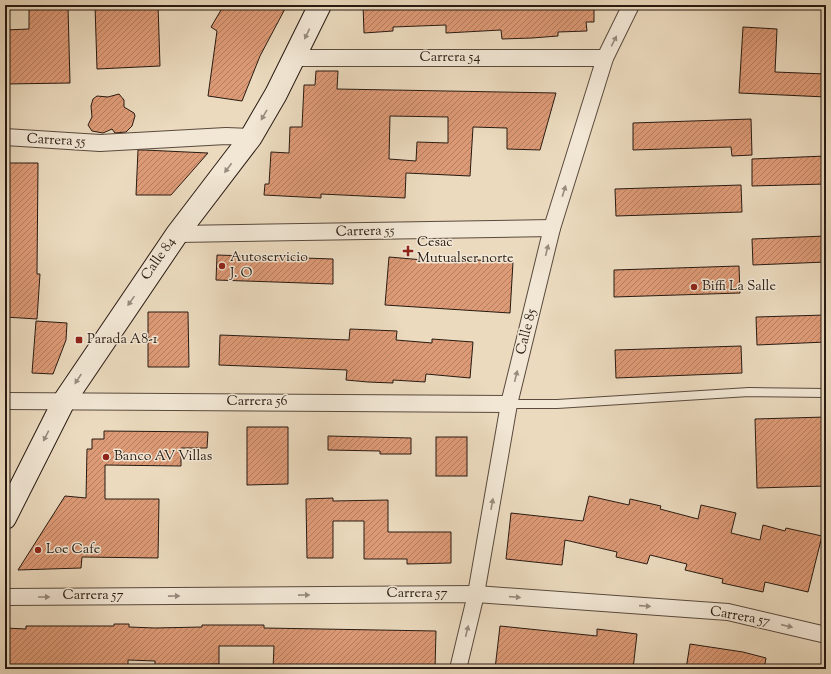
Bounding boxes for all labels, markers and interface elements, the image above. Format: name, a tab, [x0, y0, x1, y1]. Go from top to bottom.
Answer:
one-way arrow	[304, 28, 310, 40]
one-way arrow	[610, 35, 617, 47]
street label: Carrera 54	[420, 48, 480, 68]
one-way arrow	[260, 109, 267, 121]
street label: Carrera 55	[26, 129, 86, 153]
one-way arrow	[224, 162, 232, 173]
one-way arrow	[561, 184, 567, 196]
street label: Carrera 55	[335, 221, 395, 243]
street label: Calle 84	[137, 233, 181, 285]
place label: Cesac Mutualser norte	[417, 233, 514, 269]
one-way arrow	[544, 244, 550, 256]
marker: Cesac Mutualser norte	[402, 245, 414, 257]
place label: Autoservicio J. O	[229, 248, 308, 284]
marker: Autoservicio J. O	[217, 261, 227, 271]
place label: Biffi La Salle	[702, 277, 776, 297]
marker: Biffi La Salle	[689, 282, 699, 292]
one-way arrow	[127, 296, 135, 306]
street label: Calle 85	[512, 307, 542, 357]
place label: Parada A8-1	[87, 330, 158, 350]
marker: Parada A8-1	[74, 335, 84, 345]
one-way arrow	[513, 370, 519, 382]
one-way arrow	[74, 373, 82, 384]
street label: Carrera 56	[227, 392, 287, 412]
one-way arrow	[43, 430, 49, 441]
place label: Banco AV Villas	[114, 447, 212, 467]
marker: Banco AV Villas	[101, 452, 111, 462]
one-way arrow	[489, 498, 495, 510]
place label: Loe Cafe	[46, 540, 100, 560]
marker: Loe Cafe	[33, 545, 43, 555]
street label: Carrera 57	[387, 584, 447, 604]
street label: Carrera 57	[63, 586, 123, 606]
one-way arrow	[298, 592, 311, 598]
one-way arrow	[168, 593, 181, 599]
one-way arrow	[38, 594, 51, 600]
one-way arrow	[509, 594, 521, 601]
street label: Carrera 57	[708, 602, 772, 632]
one-way arrow	[639, 603, 651, 610]
one-way arrow	[781, 623, 793, 629]
one-way arrow	[464, 625, 470, 637]

